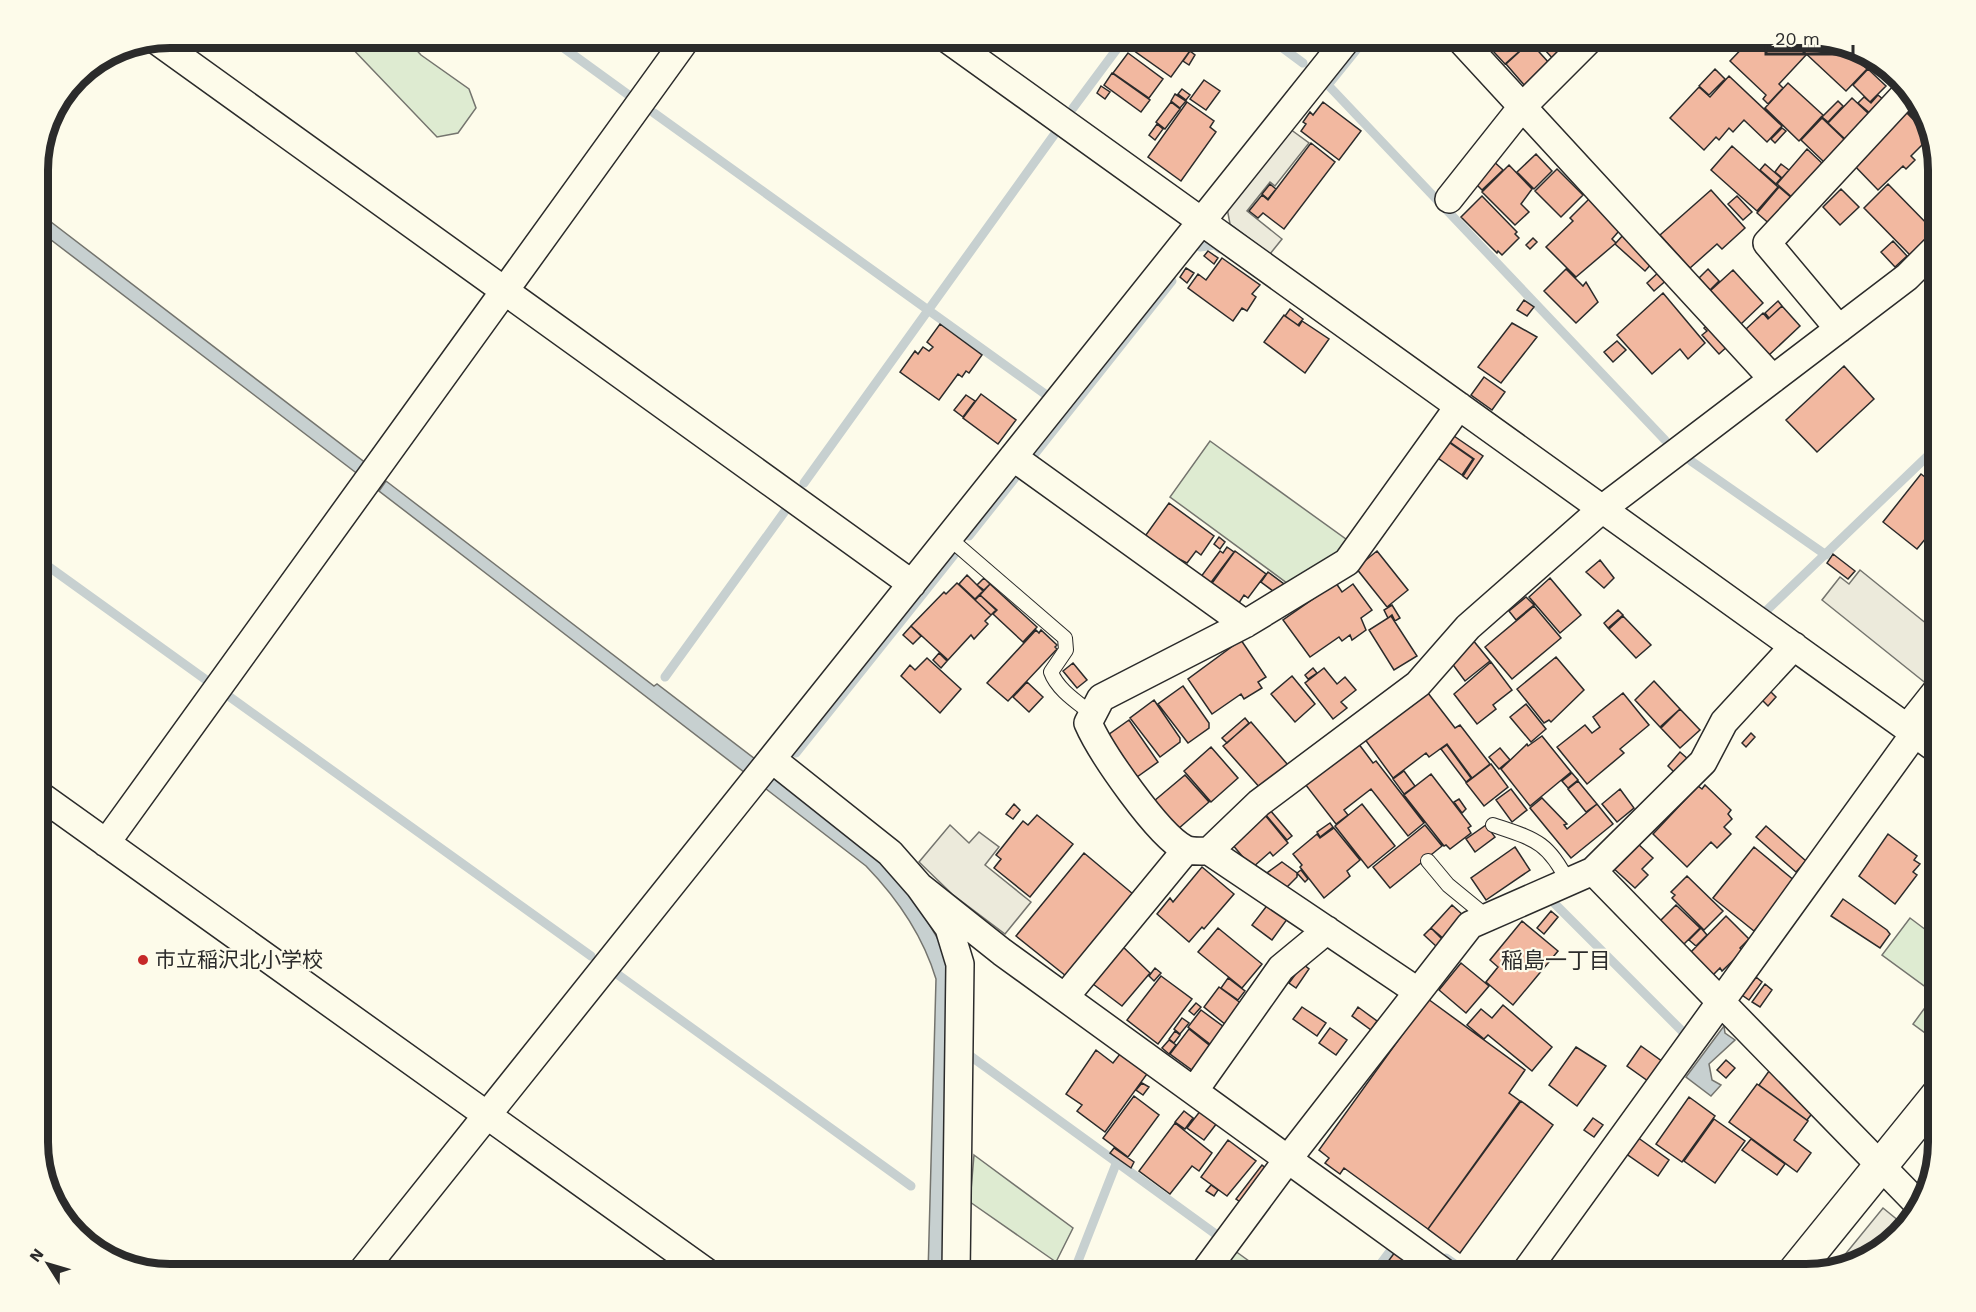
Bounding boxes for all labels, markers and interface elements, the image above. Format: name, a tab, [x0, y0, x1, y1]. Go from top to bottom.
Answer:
scale bar	[1766, 18, 1853, 56]
text: 20 m	[1775, 28, 1820, 49]
place label: 市立稲沢北小学校	[155, 947, 323, 972]
district label: 稲島一丁目	[1501, 948, 1611, 973]
marker: 市立稲沢北小学校	[136, 953, 150, 967]
north arrow	[18, 1234, 78, 1294]
text: N	[25, 1245, 48, 1266]

